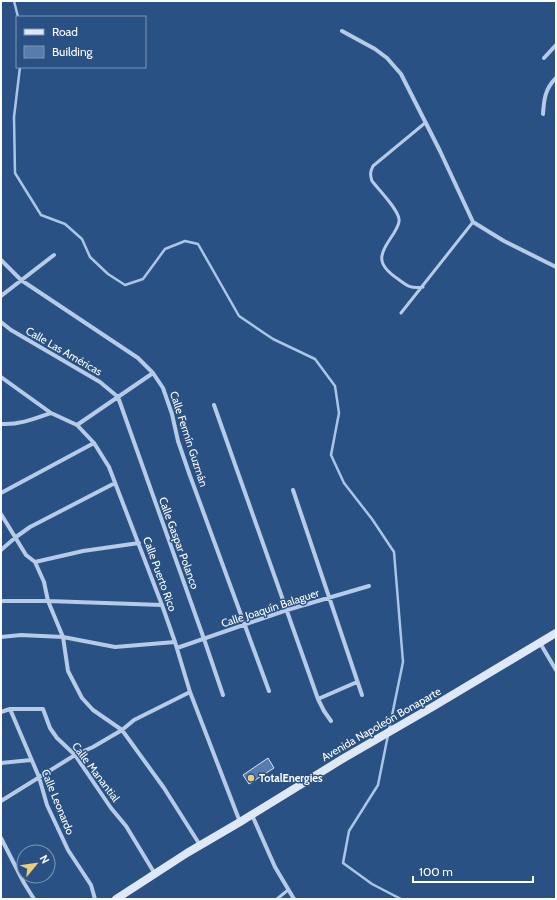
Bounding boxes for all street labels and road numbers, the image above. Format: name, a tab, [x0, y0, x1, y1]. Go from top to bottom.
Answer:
street label: Calle Las Américas	[23, 323, 105, 379]
street label: Calle Fermín Guzmán	[167, 389, 211, 489]
street label: Calle Gaspar Polanco	[156, 495, 202, 591]
street label: Calle Puerto Rico	[140, 535, 180, 613]
street label: Calle Joaquín Balaguer	[219, 585, 321, 630]
street label: Avenida Napoleón Bonaparte	[319, 684, 444, 764]
street label: Calle Manantial	[69, 739, 123, 805]
street label: Calle Leonardo	[39, 767, 77, 837]

